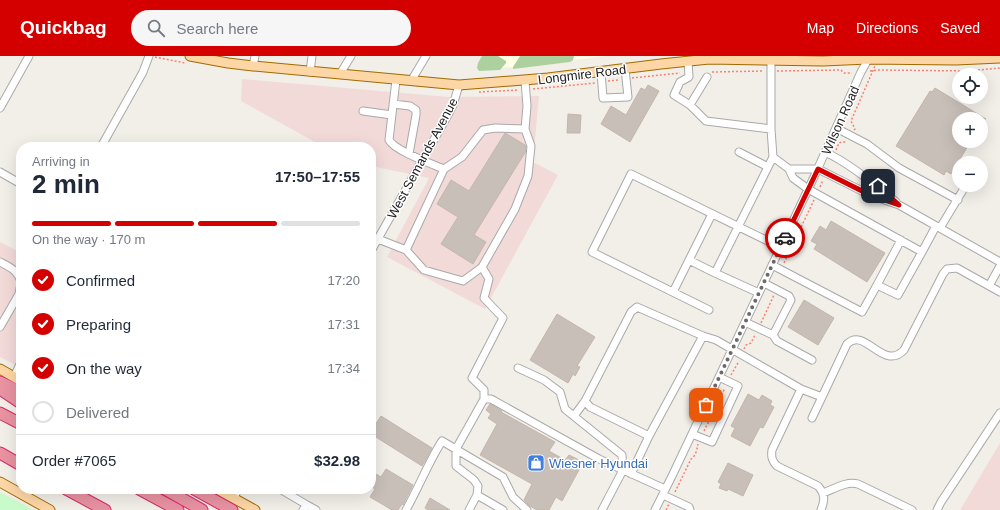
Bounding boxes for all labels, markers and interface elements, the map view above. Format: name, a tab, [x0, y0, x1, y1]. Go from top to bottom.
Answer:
search box	[131, 10, 411, 46]
text: Quickbag	[20, 17, 107, 38]
icon: search	[145, 17, 167, 39]
text: Search here	[177, 20, 258, 37]
text: Map	[807, 20, 834, 36]
text: Directions	[856, 20, 918, 36]
text: Saved	[940, 20, 980, 36]
street label: Longmire Road	[537, 62, 627, 87]
map controls	[952, 68, 988, 192]
button: locate	[952, 68, 988, 104]
street label: Wilson Road	[819, 83, 862, 157]
street label: West Semands Avenue	[384, 95, 461, 221]
button: +	[952, 112, 988, 148]
text: Arriving in	[32, 154, 90, 169]
button: −	[952, 156, 988, 192]
text: 17:50–17:55	[275, 168, 360, 185]
text: 2 min	[32, 169, 100, 199]
pin	[861, 169, 895, 203]
icon: home	[867, 175, 889, 197]
courier	[765, 218, 805, 258]
icon: car	[774, 227, 796, 249]
text: On the way · 170 m	[32, 232, 145, 247]
icon: check	[32, 269, 54, 291]
text: Confirmed	[66, 272, 135, 289]
text: 17:20	[327, 273, 360, 288]
icon: check	[32, 313, 54, 335]
text: Preparing	[66, 316, 131, 333]
text: 17:31	[327, 317, 360, 332]
icon: check	[32, 357, 54, 379]
text: On the way	[66, 360, 142, 377]
text: 17:34	[327, 361, 360, 376]
pin	[689, 388, 723, 422]
icon: bag	[695, 394, 717, 416]
text: Delivered	[66, 404, 129, 421]
text: Order #7065	[32, 452, 116, 469]
text: $32.98	[314, 452, 360, 469]
shop icon: Wiesner Hyundai	[526, 453, 546, 473]
place label: Wiesner Hyundai	[549, 456, 648, 471]

